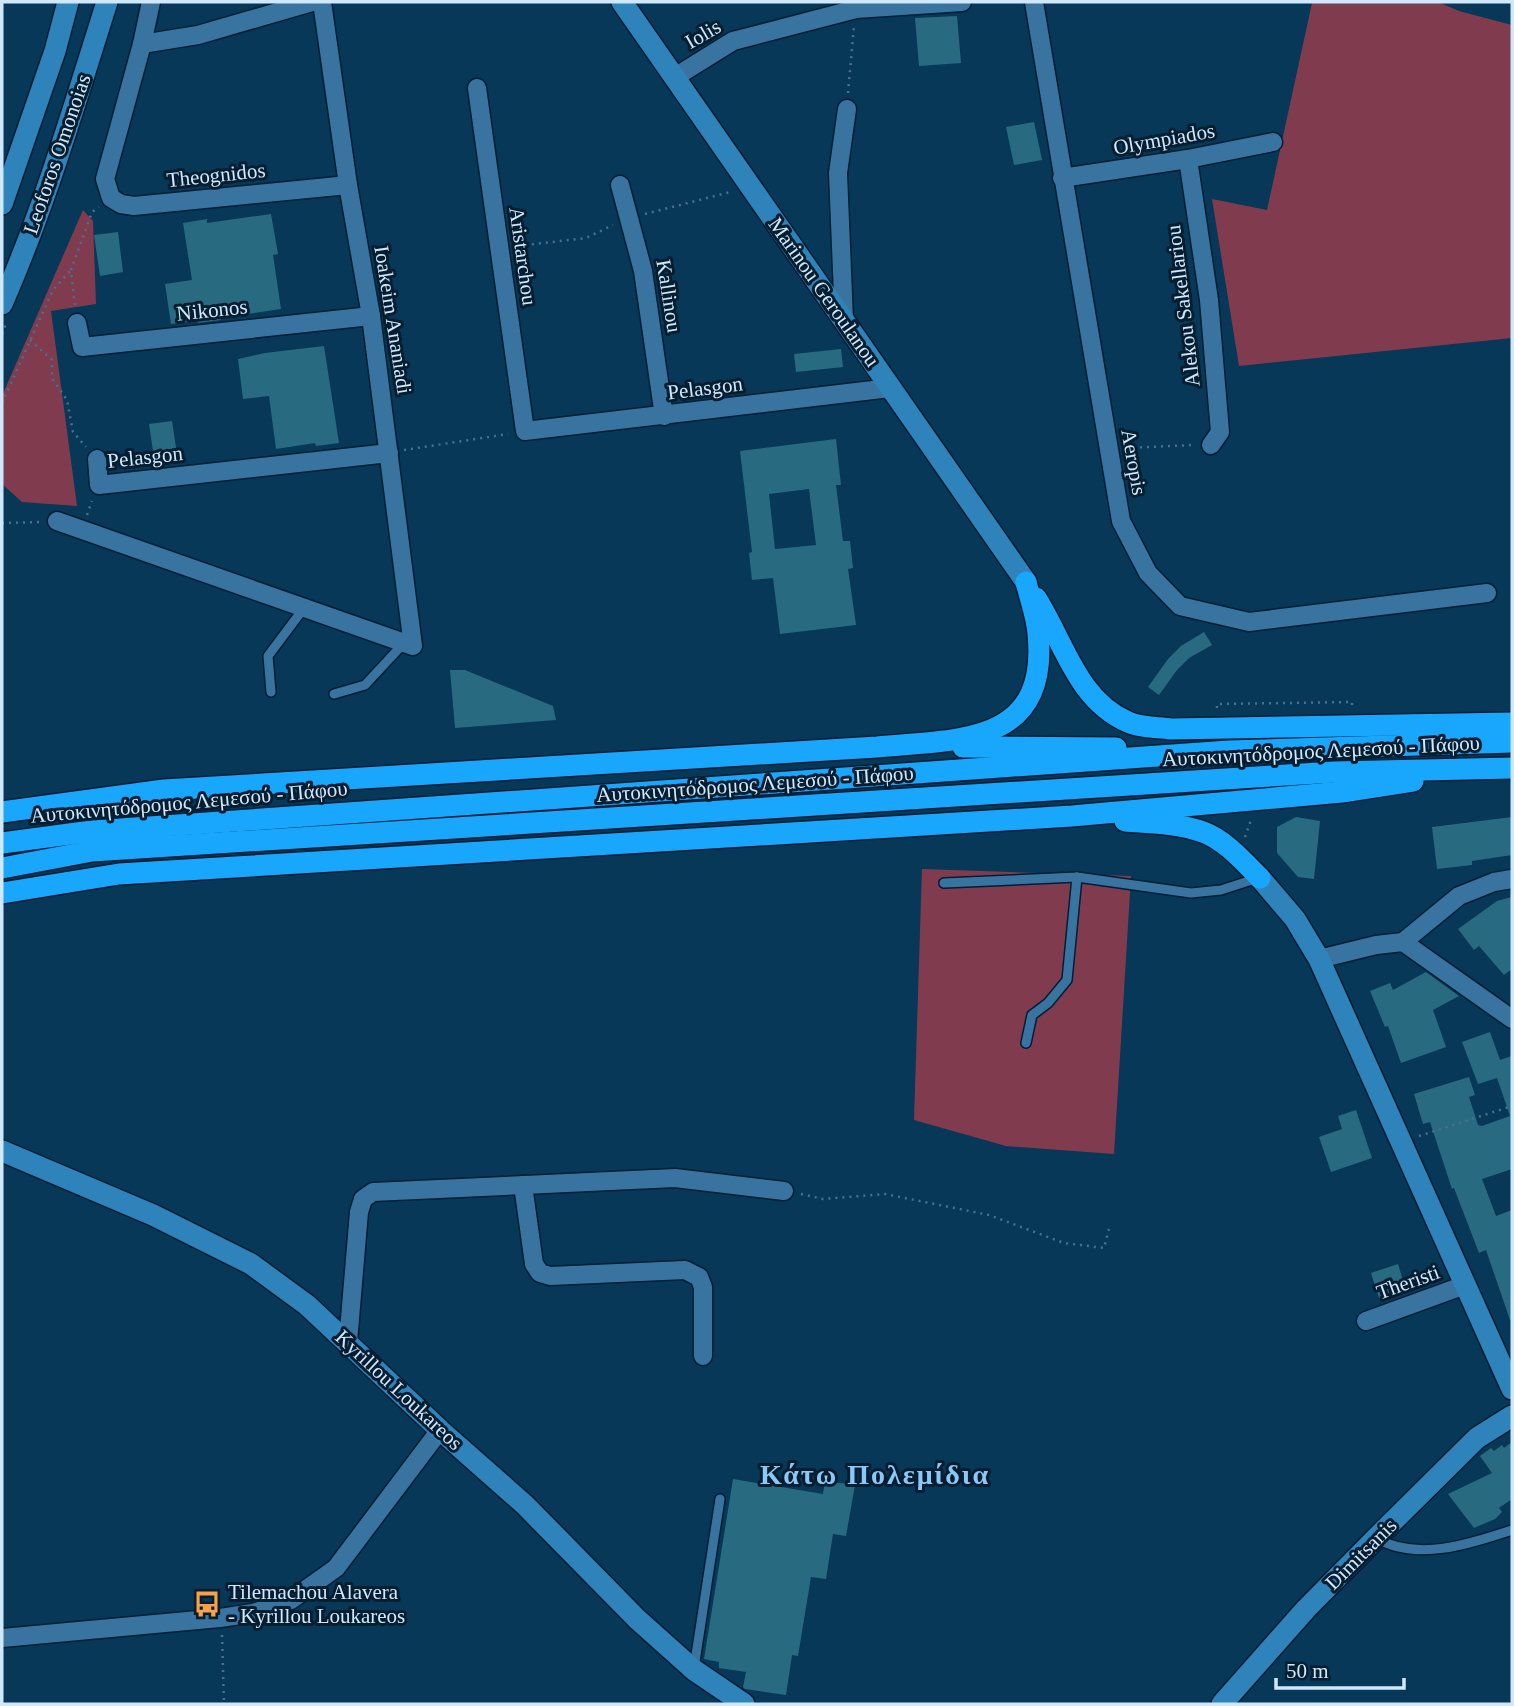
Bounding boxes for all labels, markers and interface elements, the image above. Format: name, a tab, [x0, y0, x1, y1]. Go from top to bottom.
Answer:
street label: Iolis	[681, 14, 725, 54]
street label: Leoforos Omonoias	[18, 71, 96, 237]
street label: Olympiados	[1111, 118, 1217, 160]
street label: Theognidos	[165, 158, 267, 192]
street label: Aristarchou	[504, 205, 542, 307]
street label: Marinou Geroulanou	[763, 213, 885, 372]
street label: Alekou Sakellariou	[1161, 223, 1205, 388]
street label: Ioakeim Ananiadi	[369, 244, 417, 396]
street label: Kallinou	[651, 258, 687, 335]
street label: Nikonos	[175, 294, 249, 326]
street label: Pelasgon	[666, 371, 745, 405]
street label: Aeropis	[1116, 427, 1152, 497]
street label: Pelasgon	[106, 441, 184, 473]
street label: Αυτοκινητόδρομος Λεμεσού - Πάφου	[1161, 731, 1481, 771]
street label: Αυτοκινητόδρομος Λεμεσού - Πάφου	[595, 761, 915, 807]
street label: Αυτοκινητόδρομος Λεμεσού - Πάφου	[29, 776, 349, 828]
street label: Theristi	[1373, 1259, 1443, 1304]
street label: Kyrillou Loukareos	[330, 1325, 468, 1455]
district label: Κάτω Πολεμίδια	[760, 1459, 990, 1490]
street label: Dimitsanis	[1320, 1513, 1402, 1595]
place label: Tilemachou Alavera - Kyrillou Loukareos	[228, 1580, 405, 1628]
bus stop icon: Tilemachou Alavera - Kyrillou Loukareos	[192, 1589, 222, 1619]
scale bar	[1276, 1646, 1404, 1690]
text: 50 m	[1286, 1659, 1329, 1683]

